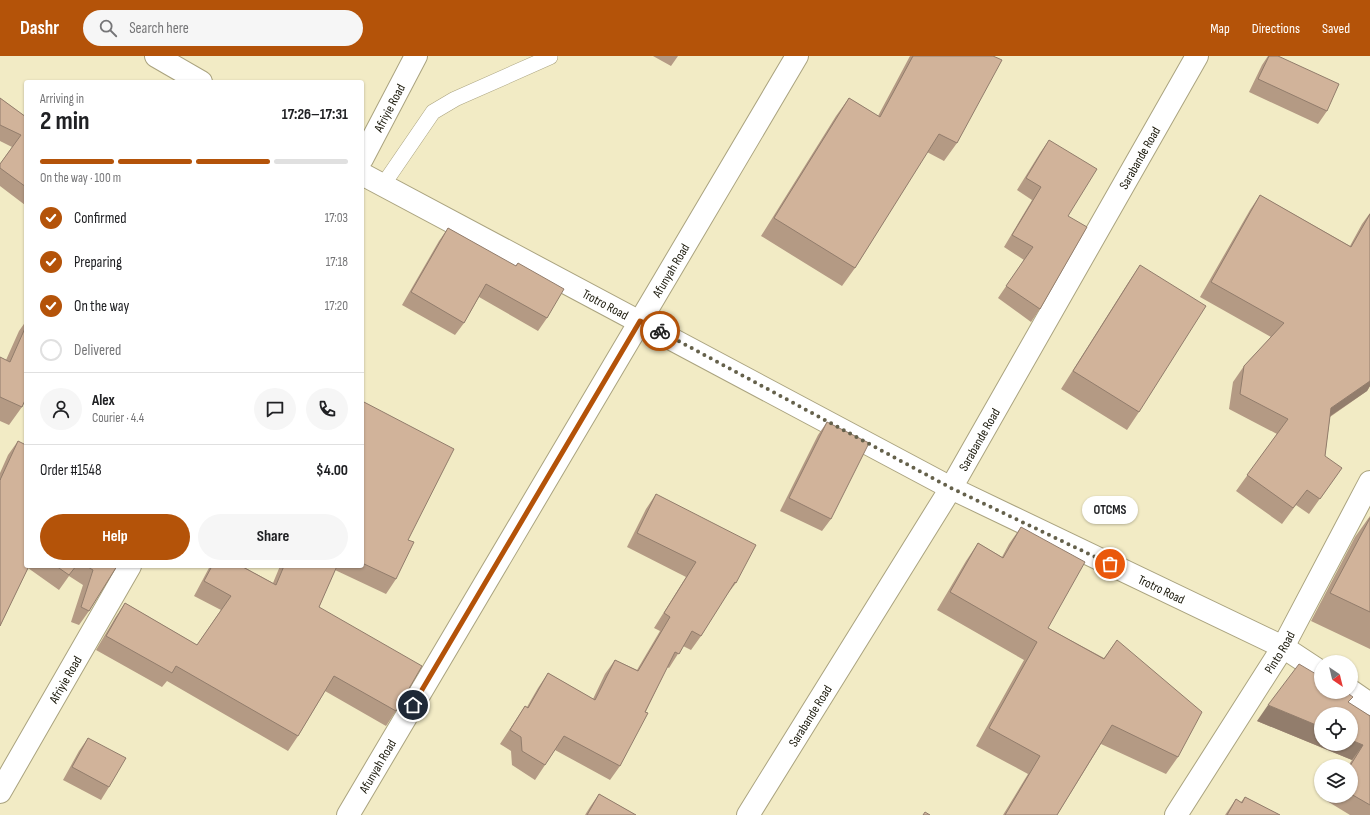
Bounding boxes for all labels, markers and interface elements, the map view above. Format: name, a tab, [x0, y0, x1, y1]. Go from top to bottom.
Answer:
search box	[83, 10, 363, 46]
text: Dashr	[20, 17, 59, 40]
icon: search	[97, 17, 119, 39]
text: Search here	[129, 19, 189, 38]
text: Map	[1210, 20, 1230, 37]
text: Directions	[1252, 20, 1300, 37]
text: Saved	[1322, 20, 1350, 37]
street label: Afriyie Road	[370, 81, 409, 136]
text: Arriving in	[40, 91, 84, 107]
text: 17:26–17:31	[282, 105, 348, 124]
text: 2 min	[40, 106, 90, 137]
street label: Sarabande Road	[1116, 124, 1164, 192]
text: On the way · 100 m	[40, 170, 121, 186]
icon: check	[40, 207, 62, 229]
text: Confirmed	[74, 209, 127, 228]
text: 17:03	[325, 210, 348, 226]
street label: Afunyah Road	[649, 241, 693, 301]
icon: check	[40, 251, 62, 273]
text: Preparing	[74, 253, 122, 272]
text: 17:18	[326, 254, 348, 270]
street label: Trotro Road	[579, 286, 631, 324]
icon: check	[40, 295, 62, 317]
text: On the way	[74, 297, 129, 316]
text: 17:20	[325, 298, 348, 314]
courier	[640, 311, 680, 351]
icon: bike	[649, 320, 671, 342]
text: Delivered	[74, 341, 121, 360]
button: person	[40, 388, 82, 430]
button: chat	[254, 388, 296, 430]
button: phone	[306, 388, 348, 430]
text: Alex	[92, 391, 115, 410]
street label: Sarabande Road	[955, 406, 1004, 474]
text: Courier · 4.4	[92, 410, 144, 426]
text: Order #1548	[40, 461, 101, 480]
text: $4.00	[316, 461, 348, 480]
callout: OTCMS	[1082, 496, 1138, 524]
text: OTCMS	[1094, 502, 1126, 518]
button: Help	[40, 514, 190, 560]
button: Share	[198, 514, 348, 560]
pin	[1093, 547, 1127, 581]
icon: bag	[1099, 553, 1121, 575]
street label: Trotro Road	[1135, 572, 1187, 608]
street label: Pinto Road	[1261, 629, 1299, 677]
street label: Afriyie Road	[45, 653, 86, 707]
north arrow	[1314, 655, 1358, 699]
map controls	[1314, 655, 1358, 803]
street label: Sarabande Road	[785, 682, 836, 750]
pin	[396, 688, 430, 722]
icon: home	[402, 694, 424, 716]
button: locate	[1314, 707, 1358, 751]
street label: Afunyah Road	[355, 737, 400, 797]
button: layers	[1314, 759, 1358, 803]

